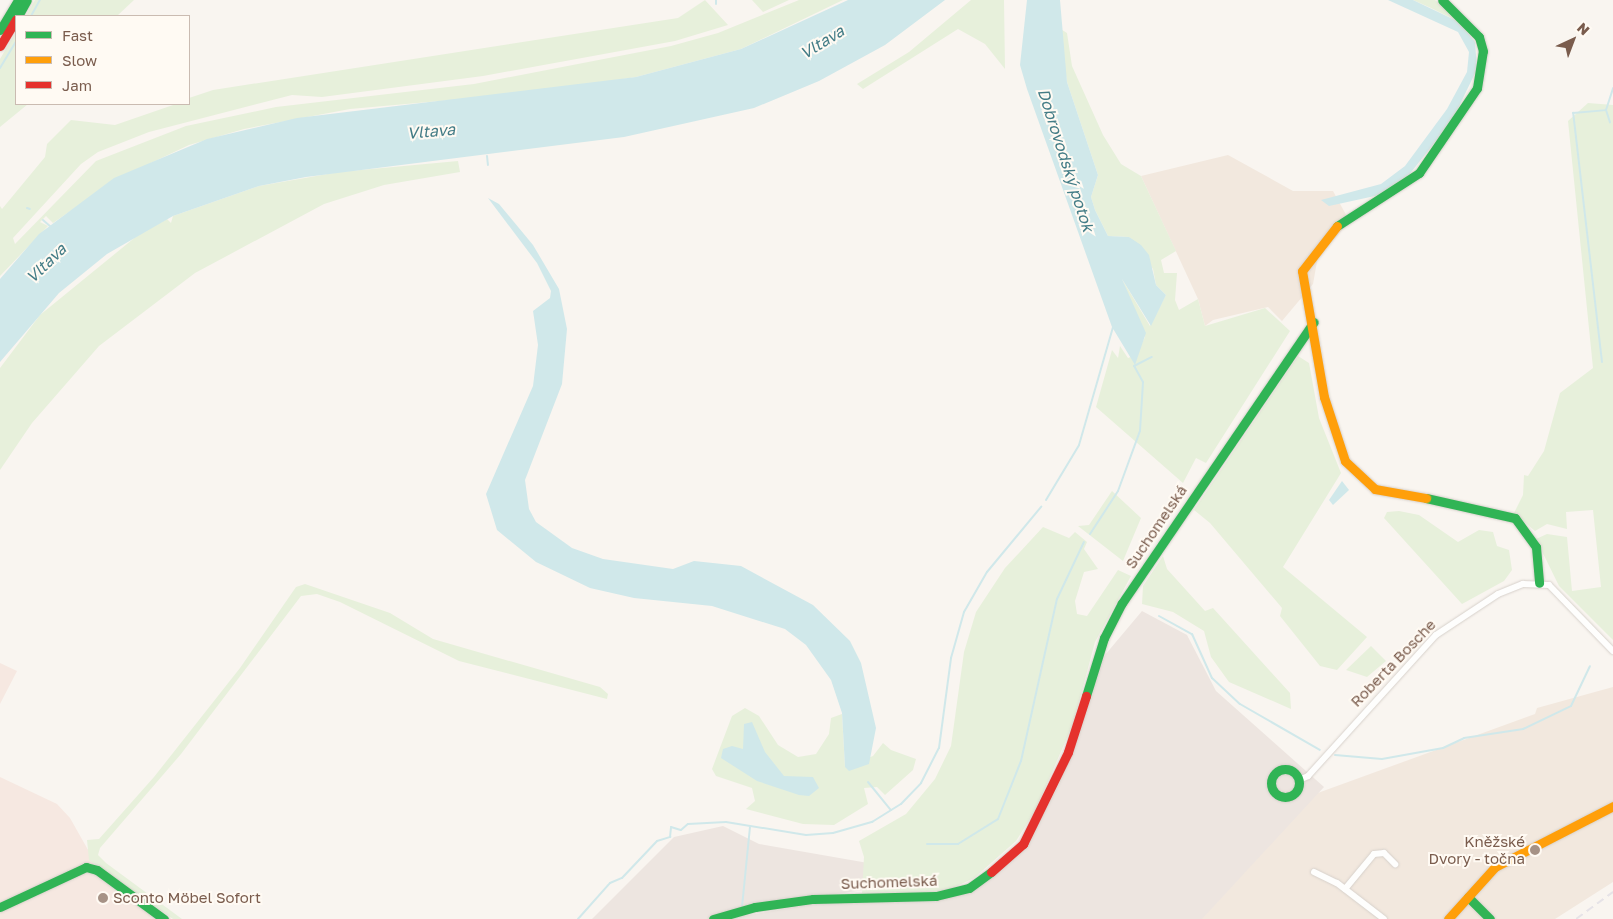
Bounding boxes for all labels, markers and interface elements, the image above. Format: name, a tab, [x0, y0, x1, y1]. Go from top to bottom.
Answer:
legend	[15, 15, 190, 105]
north arrow	[1548, 15, 1598, 65]
text: N	[1574, 19, 1593, 39]
water label: Vltava	[796, 21, 848, 63]
text: Fast	[62, 26, 93, 44]
text: Slow	[62, 51, 97, 69]
text: Jam	[62, 76, 92, 94]
water label: Dobrovodský potok	[1034, 86, 1098, 234]
water label: Vltava	[406, 119, 456, 143]
water label: Vltava	[22, 239, 70, 287]
street label: Suchomelská	[1122, 482, 1190, 572]
street label: Roberta Bosche	[1347, 616, 1439, 710]
place label: Kněžské Dvory - točna	[1429, 832, 1525, 867]
marker: Kněžské Dvory - točna	[1529, 844, 1541, 856]
street label: Suchomelská	[840, 871, 938, 893]
place label: Sconto Möbel Sofort	[113, 889, 261, 907]
marker: Sconto Möbel Sofort	[97, 892, 109, 904]

